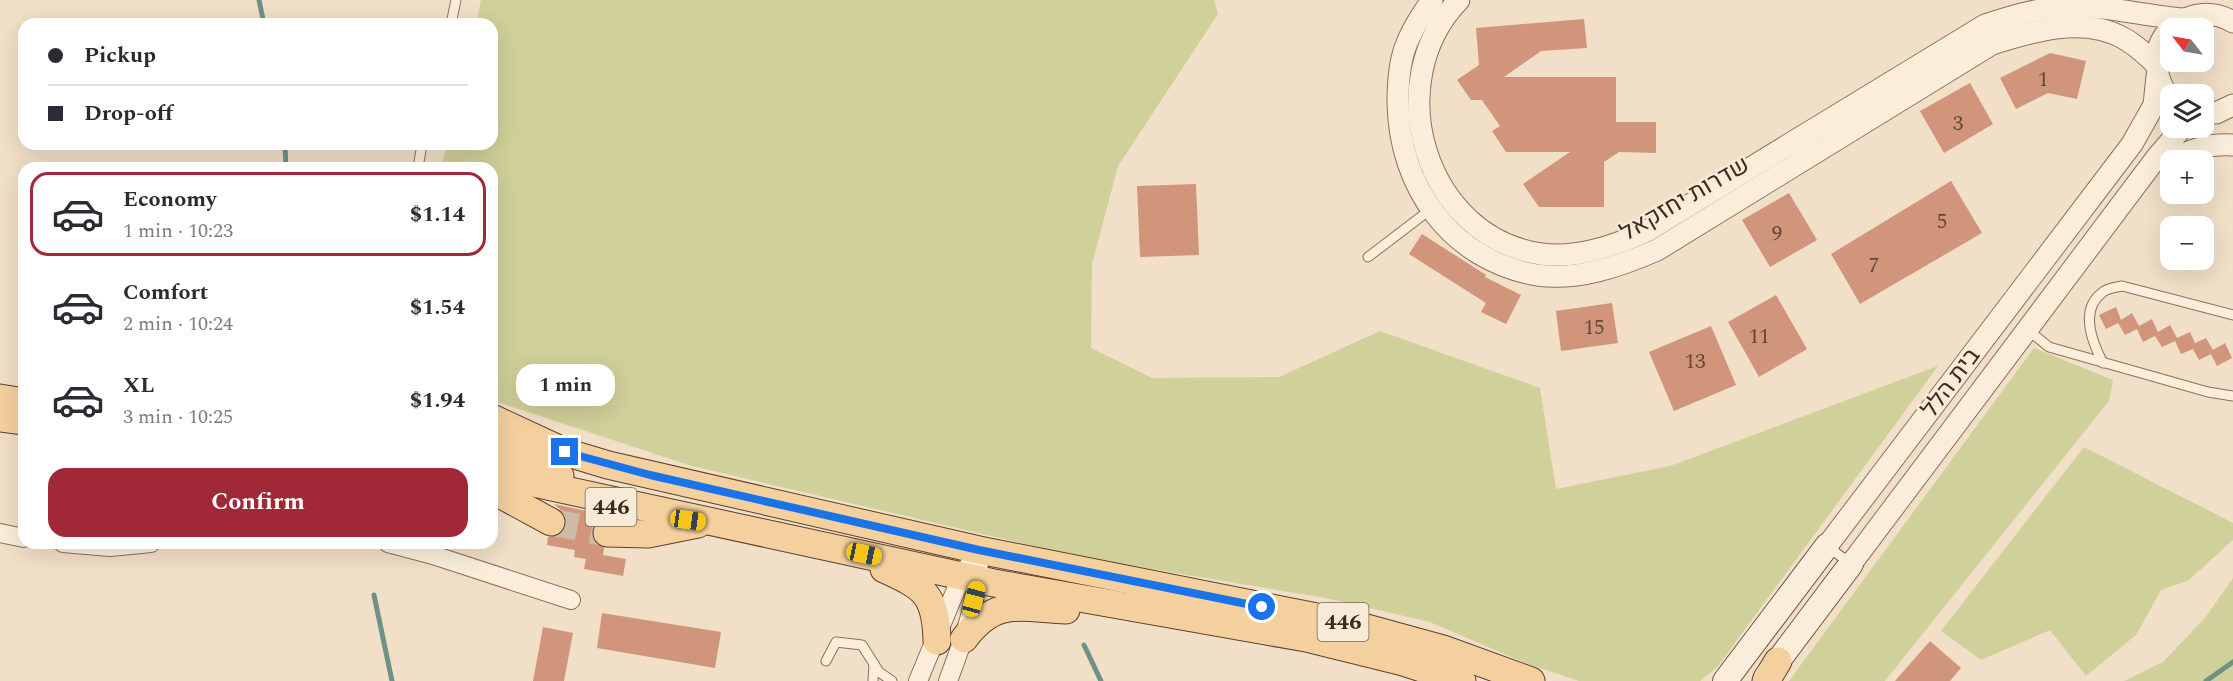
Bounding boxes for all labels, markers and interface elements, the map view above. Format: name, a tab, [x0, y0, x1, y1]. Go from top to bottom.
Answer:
north arrow	[2160, 18, 2214, 72]
map controls	[2160, 18, 2214, 270]
text: Pickup	[84, 39, 156, 72]
house number: 1	[2038, 64, 2048, 96]
button: layers	[2160, 84, 2214, 138]
text: Drop-off	[84, 97, 173, 130]
house number: 3	[1953, 108, 1964, 140]
street label: שדרות יחזקאל	[1613, 147, 1757, 251]
button: +	[2160, 150, 2214, 204]
text: Economy	[123, 183, 216, 216]
icon: car	[51, 187, 105, 241]
text: $1.14	[410, 198, 465, 231]
house number: 5	[1937, 206, 1947, 238]
text: 1 min · 10:23	[123, 216, 233, 246]
button: −	[2160, 216, 2214, 270]
house number: 9	[1772, 218, 1782, 250]
house number: 7	[1869, 250, 1879, 282]
text: Comfort	[123, 276, 208, 309]
icon: car	[51, 280, 105, 334]
text: $1.54	[410, 291, 465, 324]
text: 2 min · 10:24	[123, 309, 233, 339]
house number: 15	[1584, 312, 1605, 344]
house number: 11	[1749, 321, 1770, 353]
street label: בית הלל	[1913, 340, 1990, 426]
house number: 13	[1685, 346, 1706, 378]
callout: 1 min	[516, 365, 614, 407]
text: XL	[123, 369, 154, 402]
text: 1 min	[539, 370, 592, 400]
icon: car	[51, 373, 105, 427]
text: $1.94	[410, 384, 465, 417]
text: 3 min · 10:25	[123, 402, 233, 432]
route end	[551, 438, 578, 465]
button: Confirm	[48, 468, 468, 537]
road number: 446	[586, 488, 636, 526]
car	[669, 509, 707, 531]
car	[845, 541, 883, 567]
car	[961, 579, 987, 619]
route start	[1248, 593, 1275, 620]
road number: 446	[1318, 603, 1368, 641]

